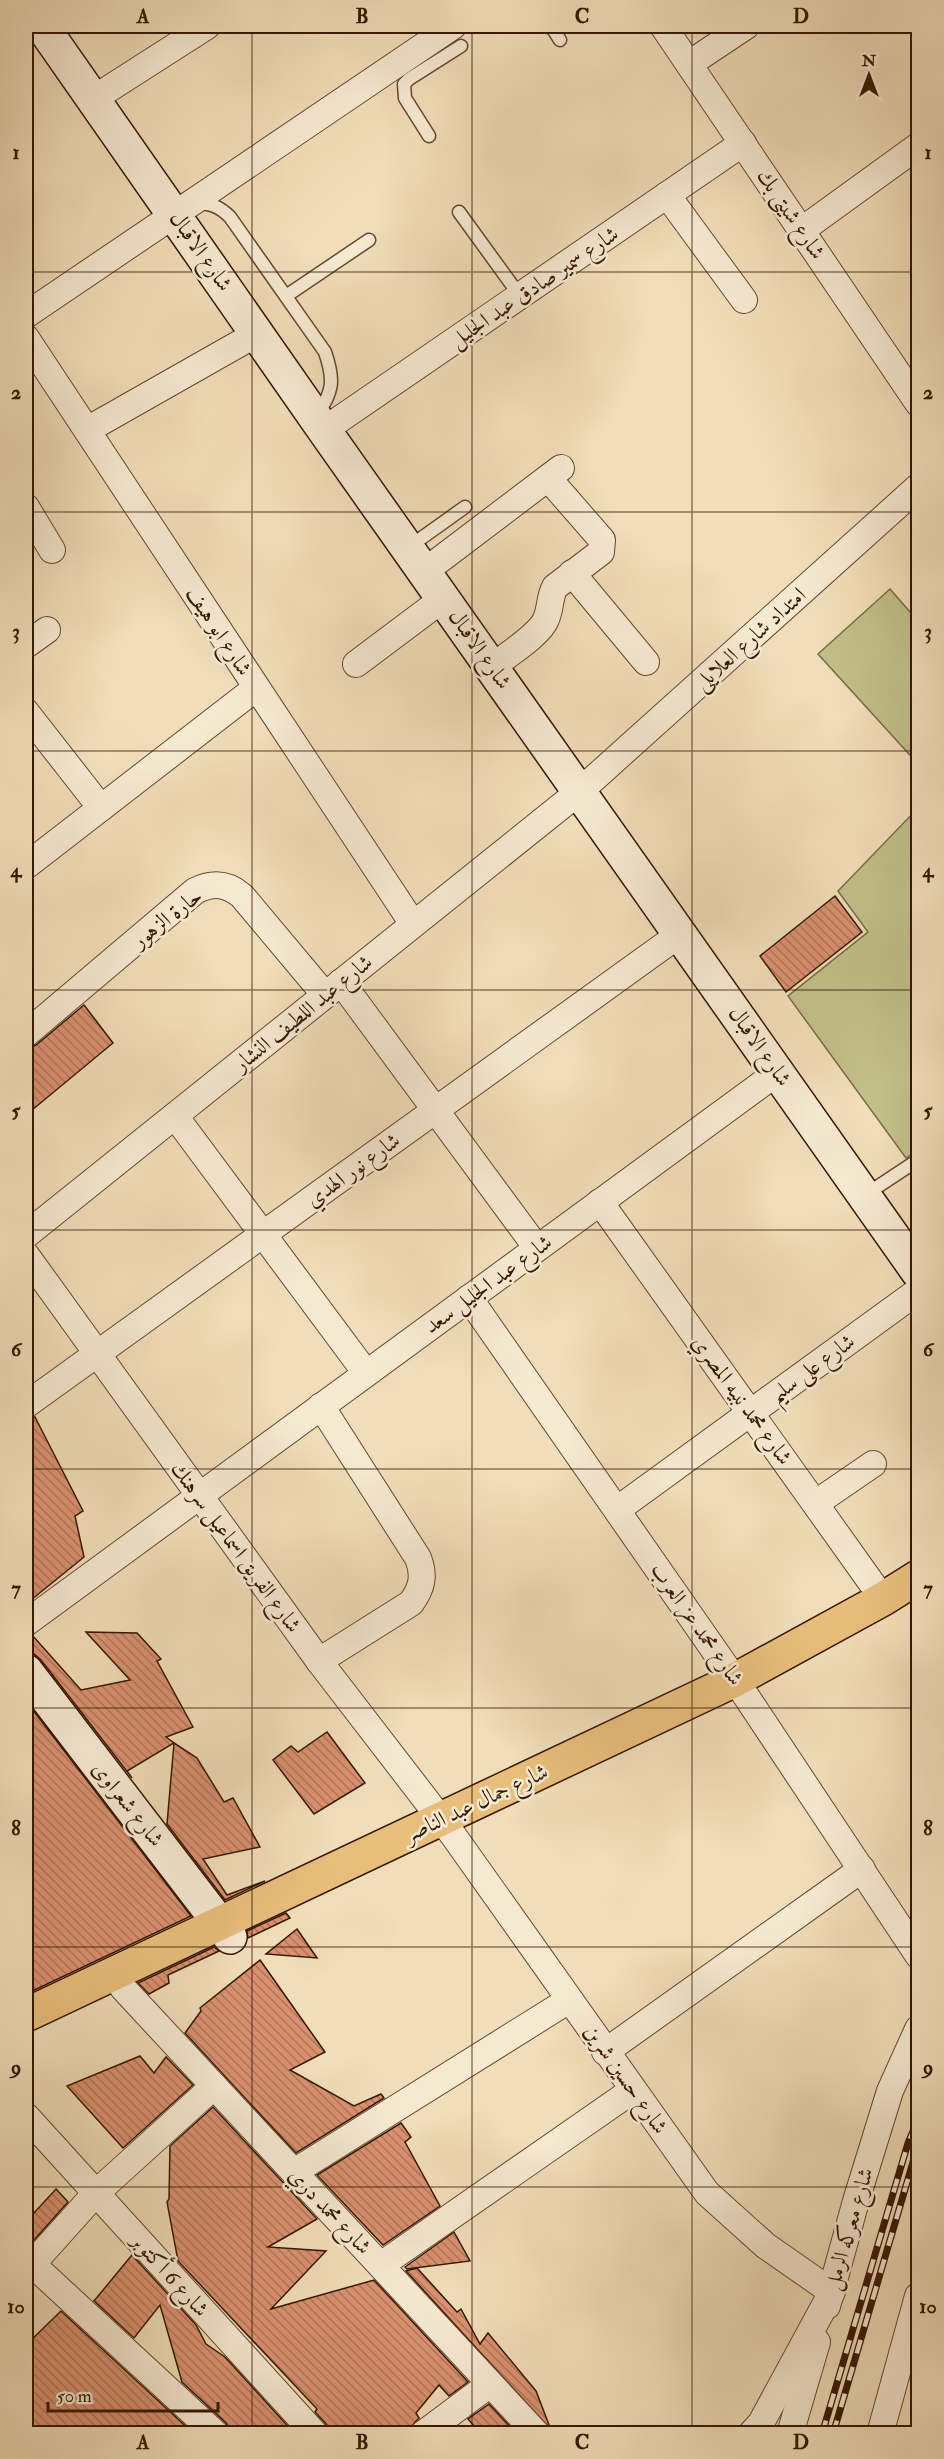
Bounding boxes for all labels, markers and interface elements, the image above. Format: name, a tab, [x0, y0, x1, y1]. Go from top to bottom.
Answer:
text: A	[136, 4, 150, 29]
text: B	[355, 4, 369, 29]
text: C	[575, 4, 589, 29]
text: D	[793, 4, 809, 29]
north arrow	[839, 45, 899, 105]
text: N	[861, 51, 877, 71]
text: 1	[12, 140, 20, 165]
text: 1	[924, 140, 932, 165]
street label: شارع شيتى بك	[747, 163, 832, 267]
street label: شارع الاقبال	[160, 205, 239, 299]
street label: شارع سمير صادق عبد الجليل	[444, 220, 626, 357]
text: 2	[11, 380, 21, 405]
text: 2	[923, 380, 933, 405]
street label: شارع ابو هيف	[176, 581, 258, 683]
street label: امتداد شارع العلايلى	[688, 581, 815, 700]
street label: شارع الاقبال	[439, 603, 518, 697]
text: 3	[12, 619, 20, 644]
text: 3	[924, 619, 932, 644]
text: 4	[10, 858, 23, 883]
text: 4	[922, 858, 935, 883]
street label: حارة الزهور	[124, 882, 208, 956]
street label: شارع عبد اللطيف النشار	[226, 948, 381, 1082]
street label: شارع الاقبال	[719, 1000, 798, 1094]
text: 5	[12, 1098, 22, 1123]
text: 5	[924, 1098, 934, 1123]
street label: شارع نور الهدي	[300, 1126, 408, 1217]
street label: شارع عبد الجليل سعد	[418, 1228, 560, 1343]
street label: شارع على سليم	[763, 1327, 865, 1414]
street label: شارع محمد نبيه المصري	[682, 1329, 799, 1473]
text: 6	[11, 1337, 23, 1362]
text: 6	[923, 1337, 935, 1362]
street label: شارع الفريق اسماعيل سرهنك	[161, 1456, 308, 1641]
street label: شارع محمد عز العرب	[641, 1557, 750, 1693]
text: 7	[11, 1576, 21, 1601]
text: 7	[923, 1576, 933, 1601]
street label: شارع شعراوى	[83, 1755, 170, 1855]
street label: شارع جمال عبد الناصر	[398, 1757, 554, 1853]
text: 8	[11, 1816, 21, 1841]
text: 8	[923, 1816, 933, 1841]
street label: شارع حسين شرين	[574, 2018, 674, 2142]
text: 9	[9, 2055, 21, 2080]
text: 9	[921, 2055, 933, 2080]
street label: شارع محمد دري	[280, 2161, 378, 2263]
street label: شارع معركه الرمل	[818, 2165, 884, 2295]
street label: شارع 6 أكتوبر	[121, 2224, 216, 2325]
text: 10	[7, 2294, 25, 2319]
text: 10	[919, 2294, 937, 2319]
scale bar	[48, 2375, 218, 2413]
text: 50 m	[57, 2385, 92, 2408]
text: A	[136, 2430, 150, 2455]
text: B	[355, 2430, 369, 2455]
text: C	[575, 2430, 589, 2455]
text: D	[793, 2430, 809, 2455]

